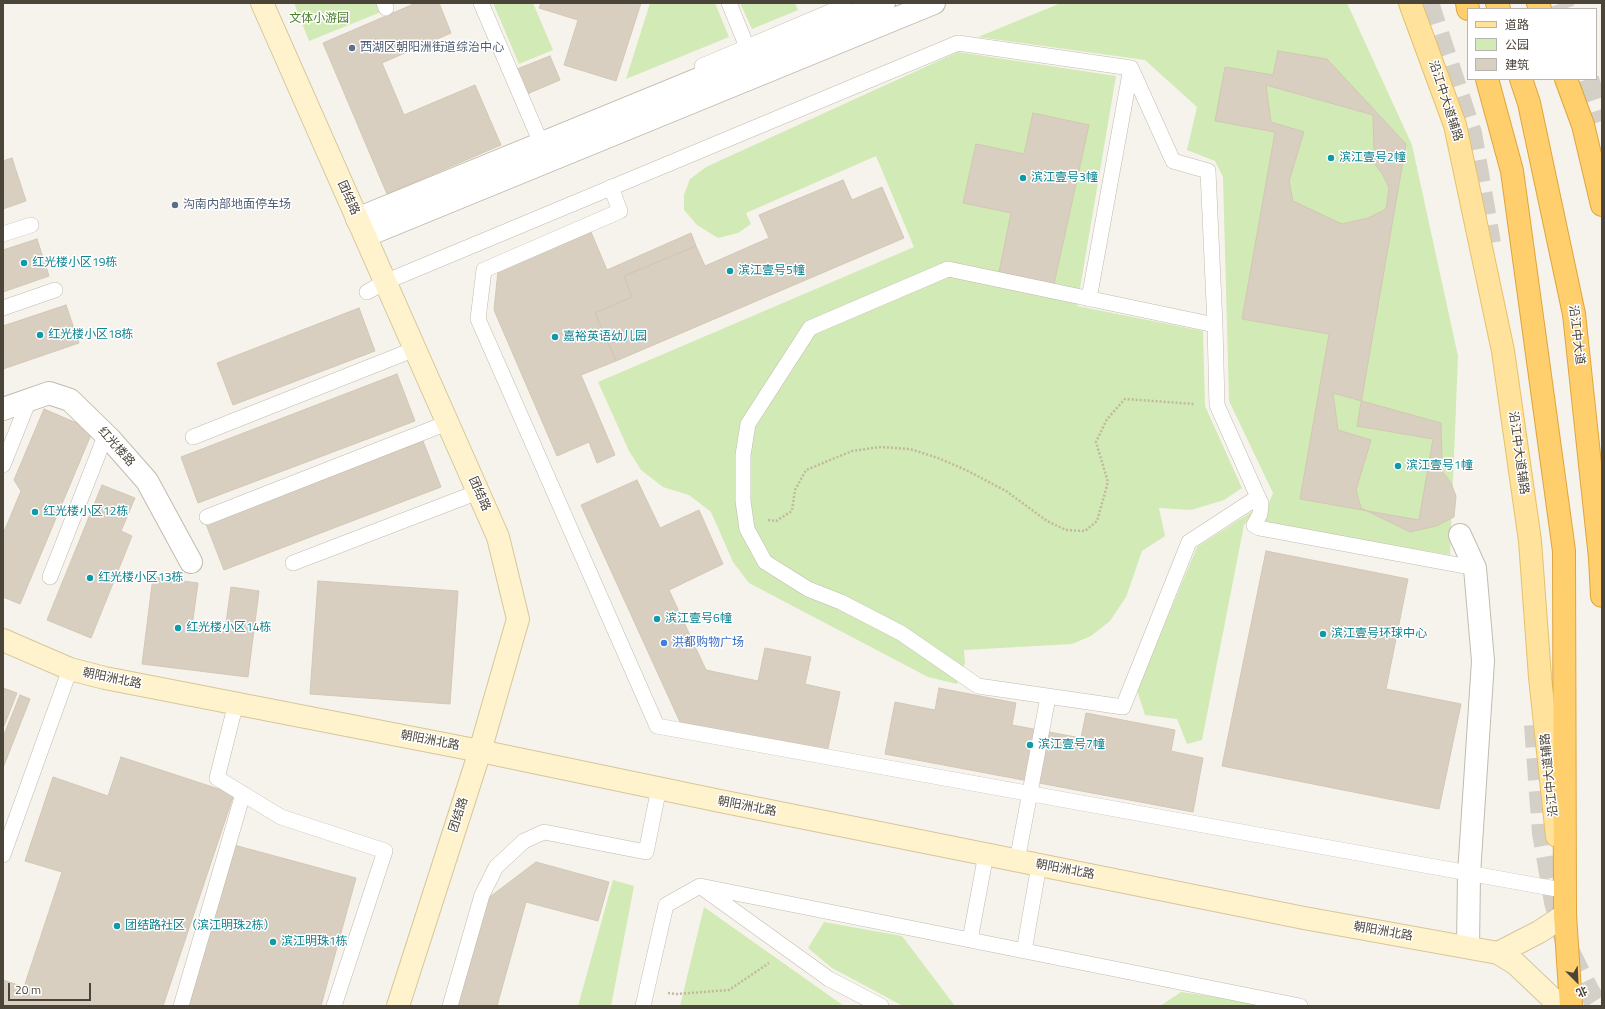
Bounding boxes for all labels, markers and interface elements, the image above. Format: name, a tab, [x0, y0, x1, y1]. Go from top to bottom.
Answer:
legend	[1467, 8, 1597, 80]
park label: 文体小游园	[289, 12, 349, 26]
text: 道路	[1505, 15, 1529, 34]
text: 公园	[1505, 35, 1529, 54]
place label: 西湖区朝阳洲街道综治中心	[360, 41, 504, 55]
marker: 西湖区朝阳洲街道综治中心	[347, 43, 357, 53]
text: 建筑	[1505, 55, 1529, 74]
street label: 沿江中大道辅路	[1425, 59, 1465, 143]
place label: 滨江壹号2幢	[1339, 151, 1406, 165]
marker: 滨江壹号2幢	[1326, 153, 1336, 163]
place label: 滨江壹号3幢	[1031, 171, 1098, 185]
marker: 滨江壹号3幢	[1018, 173, 1028, 183]
street label: 团结路	[334, 179, 362, 217]
place label: 沟南内部地面停车场	[183, 198, 291, 212]
marker: 沟南内部地面停车场	[170, 200, 180, 210]
place label: 红光楼小区19栋	[32, 256, 117, 270]
marker: 红光楼小区19栋	[19, 258, 29, 268]
place label: 滨江壹号5幢	[738, 264, 805, 278]
marker: 滨江壹号5幢	[725, 266, 735, 276]
street label: 沿江中大道	[1565, 304, 1587, 366]
place label: 红光楼小区18栋	[48, 328, 133, 342]
marker: 红光楼小区18栋	[35, 330, 45, 340]
place label: 嘉裕英语幼儿园	[563, 330, 647, 344]
marker: 嘉裕英语幼儿园	[550, 332, 560, 342]
street label: 沿江中大道辅路	[1505, 410, 1531, 496]
street label: 红光楼路	[95, 424, 137, 470]
place label: 滨江壹号1幢	[1406, 459, 1473, 473]
marker: 滨江壹号1幢	[1393, 461, 1403, 471]
street label: 团结路	[465, 475, 493, 513]
place label: 红光楼小区12栋	[43, 505, 128, 519]
marker: 红光楼小区12栋	[30, 507, 40, 517]
place label: 红光楼小区13栋	[98, 571, 183, 585]
marker: 红光楼小区13栋	[85, 573, 95, 583]
place label: 滨江壹号6幢	[665, 612, 732, 626]
marker: 滨江壹号6幢	[652, 614, 662, 624]
place label: 红光楼小区14栋	[186, 621, 271, 635]
marker: 红光楼小区14栋	[173, 623, 183, 633]
place label: 滨江壹号环球中心	[1331, 627, 1427, 641]
marker: 滨江壹号环球中心	[1318, 629, 1328, 639]
place label: 洪都购物广场	[672, 636, 744, 650]
marker: 洪都购物广场	[659, 638, 669, 648]
street label: 朝阳洲北路	[81, 666, 143, 692]
street label: 朝阳洲北路	[399, 728, 461, 754]
street label: 沿江中大道辅路	[1538, 732, 1562, 818]
place label: 滨江壹号7幢	[1038, 738, 1105, 752]
marker: 滨江壹号7幢	[1025, 740, 1035, 750]
street label: 朝阳洲北路	[716, 794, 778, 820]
street label: 团结路	[447, 796, 471, 834]
street label: 朝阳洲北路	[1034, 857, 1096, 883]
place label: 团结路社区（滨江明珠2栋）	[125, 919, 276, 933]
street label: 朝阳洲北路	[1352, 920, 1414, 944]
marker: 团结路社区（滨江明珠2栋）	[112, 921, 122, 931]
place label: 滨江明珠1栋	[281, 935, 348, 949]
marker: 滨江明珠1栋	[268, 937, 278, 947]
north arrow	[1557, 961, 1597, 1001]
scale bar	[10, 975, 93, 1001]
text: 20 m	[15, 980, 41, 999]
text: 北	[1574, 982, 1590, 1002]

